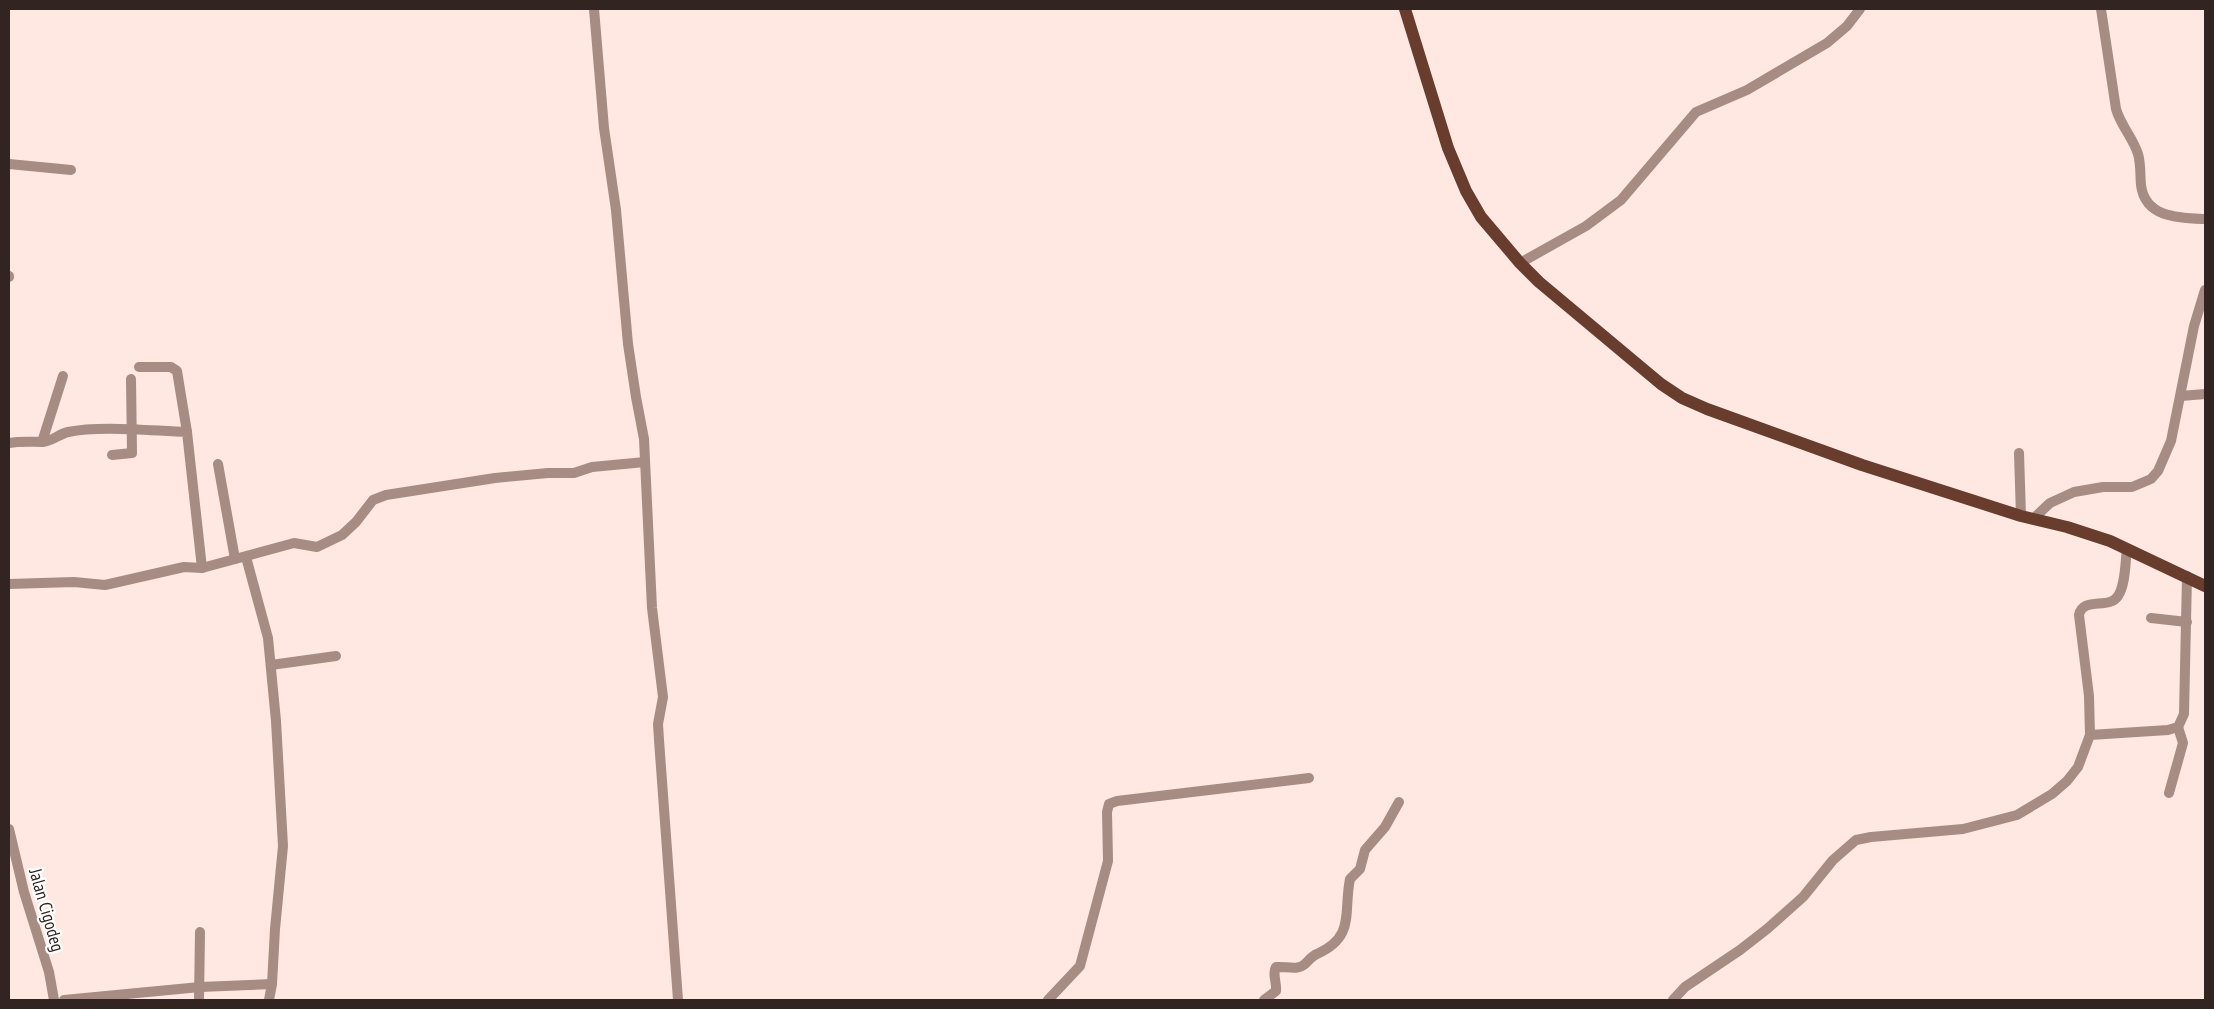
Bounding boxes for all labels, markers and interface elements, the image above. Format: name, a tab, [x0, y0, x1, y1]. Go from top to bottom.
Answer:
street label: Jalan Cigodeg	[24, 865, 70, 954]

